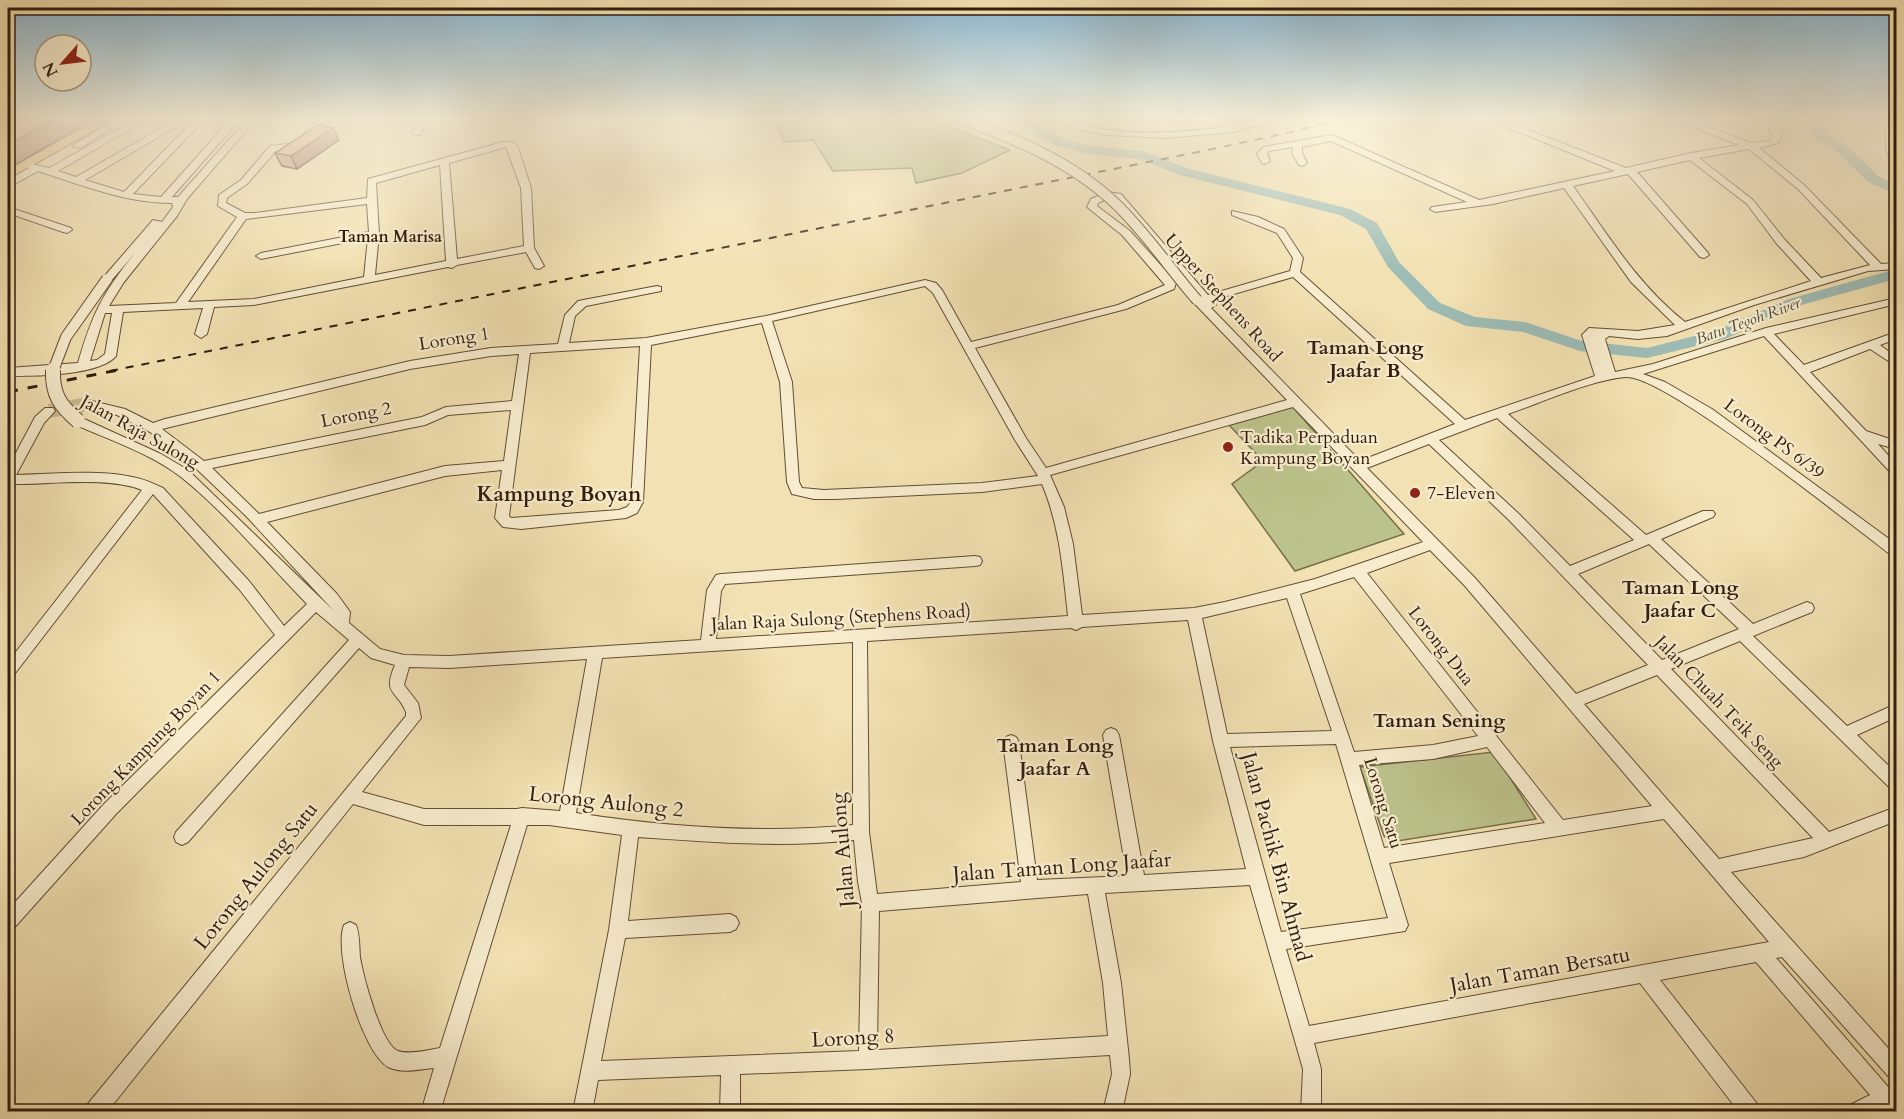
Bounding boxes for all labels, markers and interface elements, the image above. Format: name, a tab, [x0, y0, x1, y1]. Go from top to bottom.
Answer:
north arrow	[33, 33, 93, 93]
text: N	[38, 58, 64, 81]
district label: Taman Marisa	[338, 226, 442, 248]
street label: Upper Stephens Road	[1159, 228, 1288, 368]
water label: Batu Tegoh River	[1692, 292, 1804, 350]
street label: Lorong 1	[417, 321, 491, 357]
district label: Taman Long Jaafar B	[1306, 334, 1424, 384]
street label: Jalan Raja Sulong	[73, 387, 205, 476]
street label: Lorong PS 6/39	[1719, 393, 1829, 485]
street label: Lorong 2	[319, 396, 393, 434]
place label: Tadika Perpaduan Kampung Boyan	[1240, 425, 1379, 471]
marker: Tadika Perpaduan Kampung Boyan	[1221, 440, 1235, 454]
district label: Kampung Boyan	[476, 480, 642, 509]
place label: 7-Eleven	[1427, 481, 1496, 506]
marker: 7-Eleven	[1408, 486, 1422, 500]
district label: Taman Long Jaafar C	[1621, 574, 1739, 624]
street label: Jalan Raja Sulong (Stephens Road)	[707, 599, 972, 637]
street label: Lorong Dua	[1402, 601, 1480, 691]
street label: Jalan Chuah Teik Seng	[1647, 628, 1790, 775]
street label: Lorong Kampung Boyan 1	[65, 665, 227, 831]
district label: Taman Sening	[1373, 707, 1505, 734]
district label: Taman Long Jaafar A	[996, 732, 1114, 782]
street label: Jalan Pachik Bin Ahmad	[1233, 746, 1318, 965]
street label: Lorong Satu	[1357, 754, 1409, 852]
street label: Lorong Aulong 2	[527, 779, 685, 825]
street label: Jalan Aulong	[824, 791, 863, 912]
street label: Lorong Aulong Satu	[187, 796, 325, 956]
street label: Jalan Taman Long Jaafar	[949, 845, 1173, 889]
street label: Jalan Taman Bersatu	[1445, 940, 1633, 1001]
street label: Lorong 8	[811, 1021, 895, 1055]

